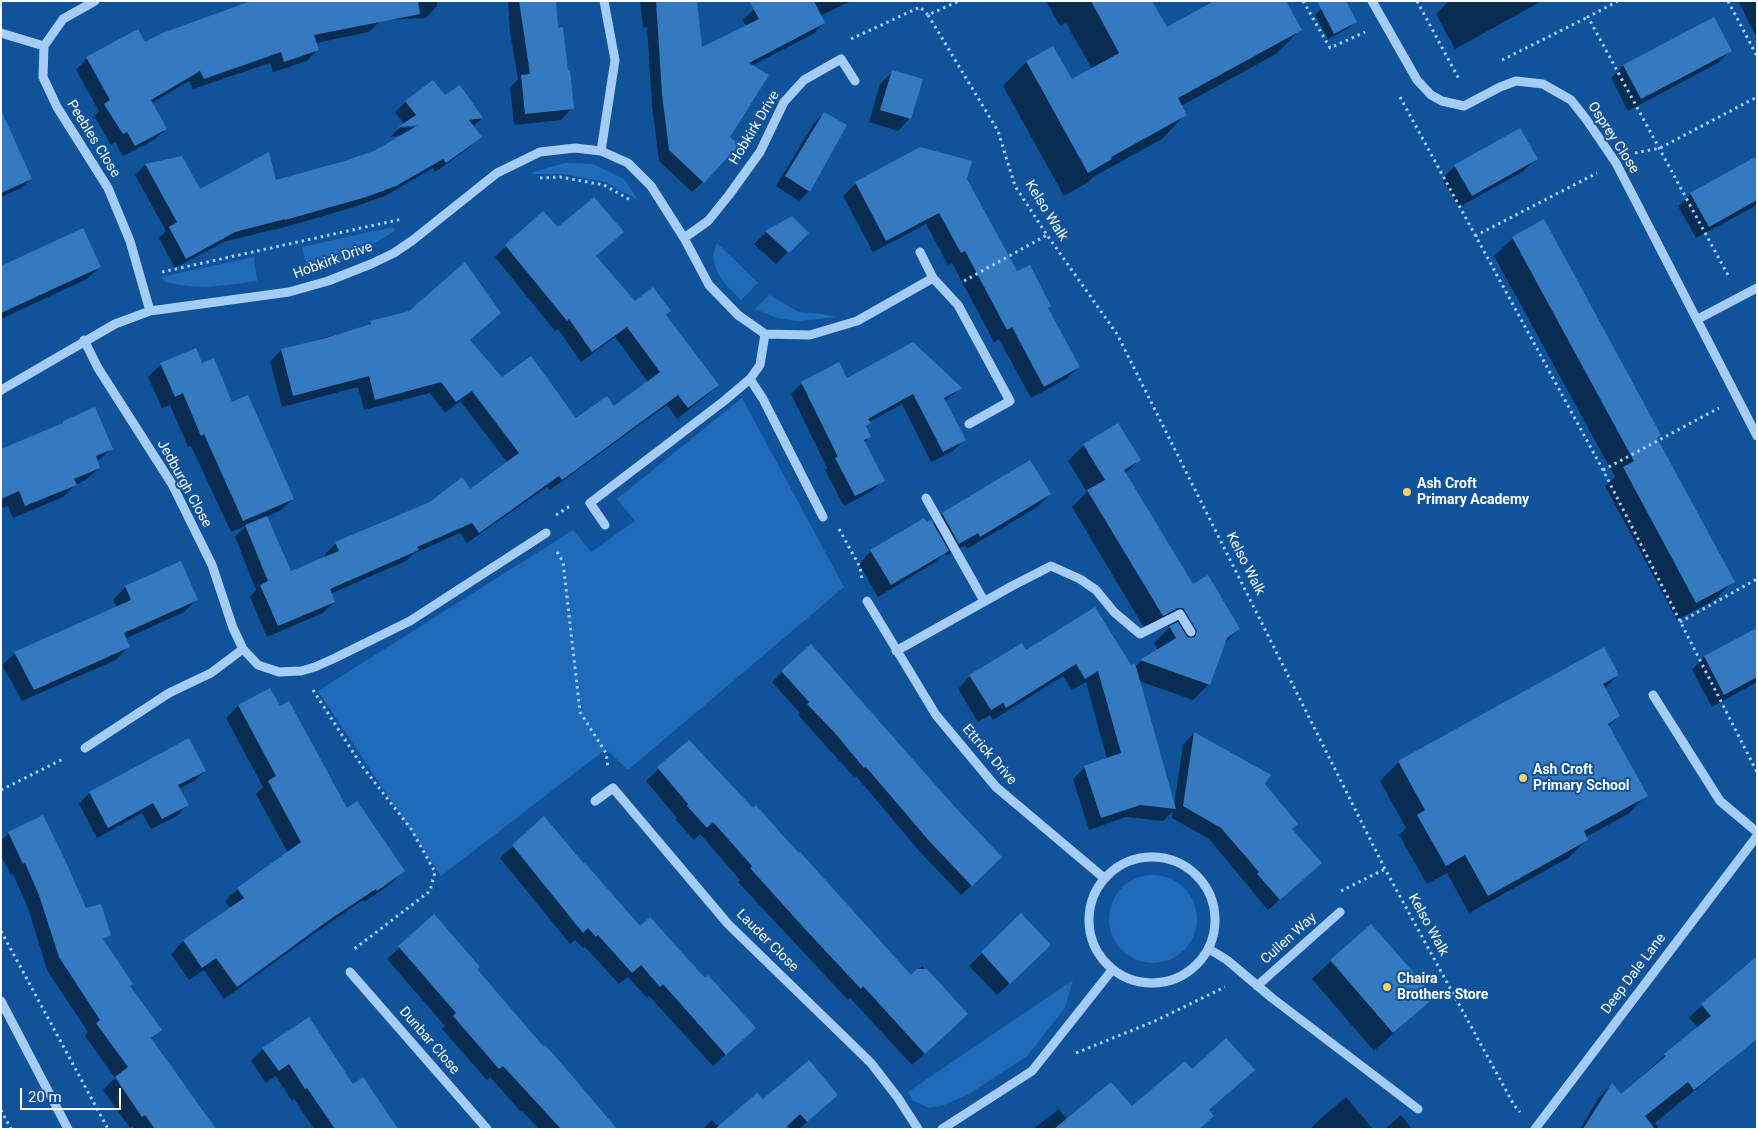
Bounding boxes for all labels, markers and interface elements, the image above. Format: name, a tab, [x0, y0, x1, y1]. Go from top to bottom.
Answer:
street label: Hobkirk Drive	[726, 88, 784, 168]
street label: Peebles Close	[63, 97, 123, 181]
street label: Osprey Close	[1584, 99, 1642, 177]
street label: Kelso Walk	[1021, 178, 1071, 244]
street label: Hobkirk Drive	[291, 239, 375, 283]
street label: Jedburgh Close	[153, 437, 215, 531]
place label: Ash Croft Primary Academy	[1417, 476, 1529, 508]
marker: Ash Croft Primary Academy	[1401, 486, 1413, 498]
street label: Kelso Walk	[1222, 530, 1268, 598]
street label: Ettrick Drive	[958, 721, 1020, 789]
place label: Ash Croft Primary School	[1533, 762, 1630, 794]
marker: Ash Croft Primary School	[1517, 772, 1529, 784]
street label: Kelso Walk	[1404, 891, 1452, 959]
street label: Lauder Close	[732, 906, 802, 976]
street label: Cullen Way	[1258, 910, 1320, 968]
street label: Deep Dale Lane	[1598, 930, 1670, 1018]
place label: Chaira Brothers Store	[1397, 971, 1488, 1004]
marker: Chaira Brothers Store	[1381, 981, 1393, 993]
street label: Dunbar Close	[395, 1004, 463, 1078]
scale bar	[22, 1078, 124, 1110]
text: 20 m	[28, 1088, 62, 1106]

